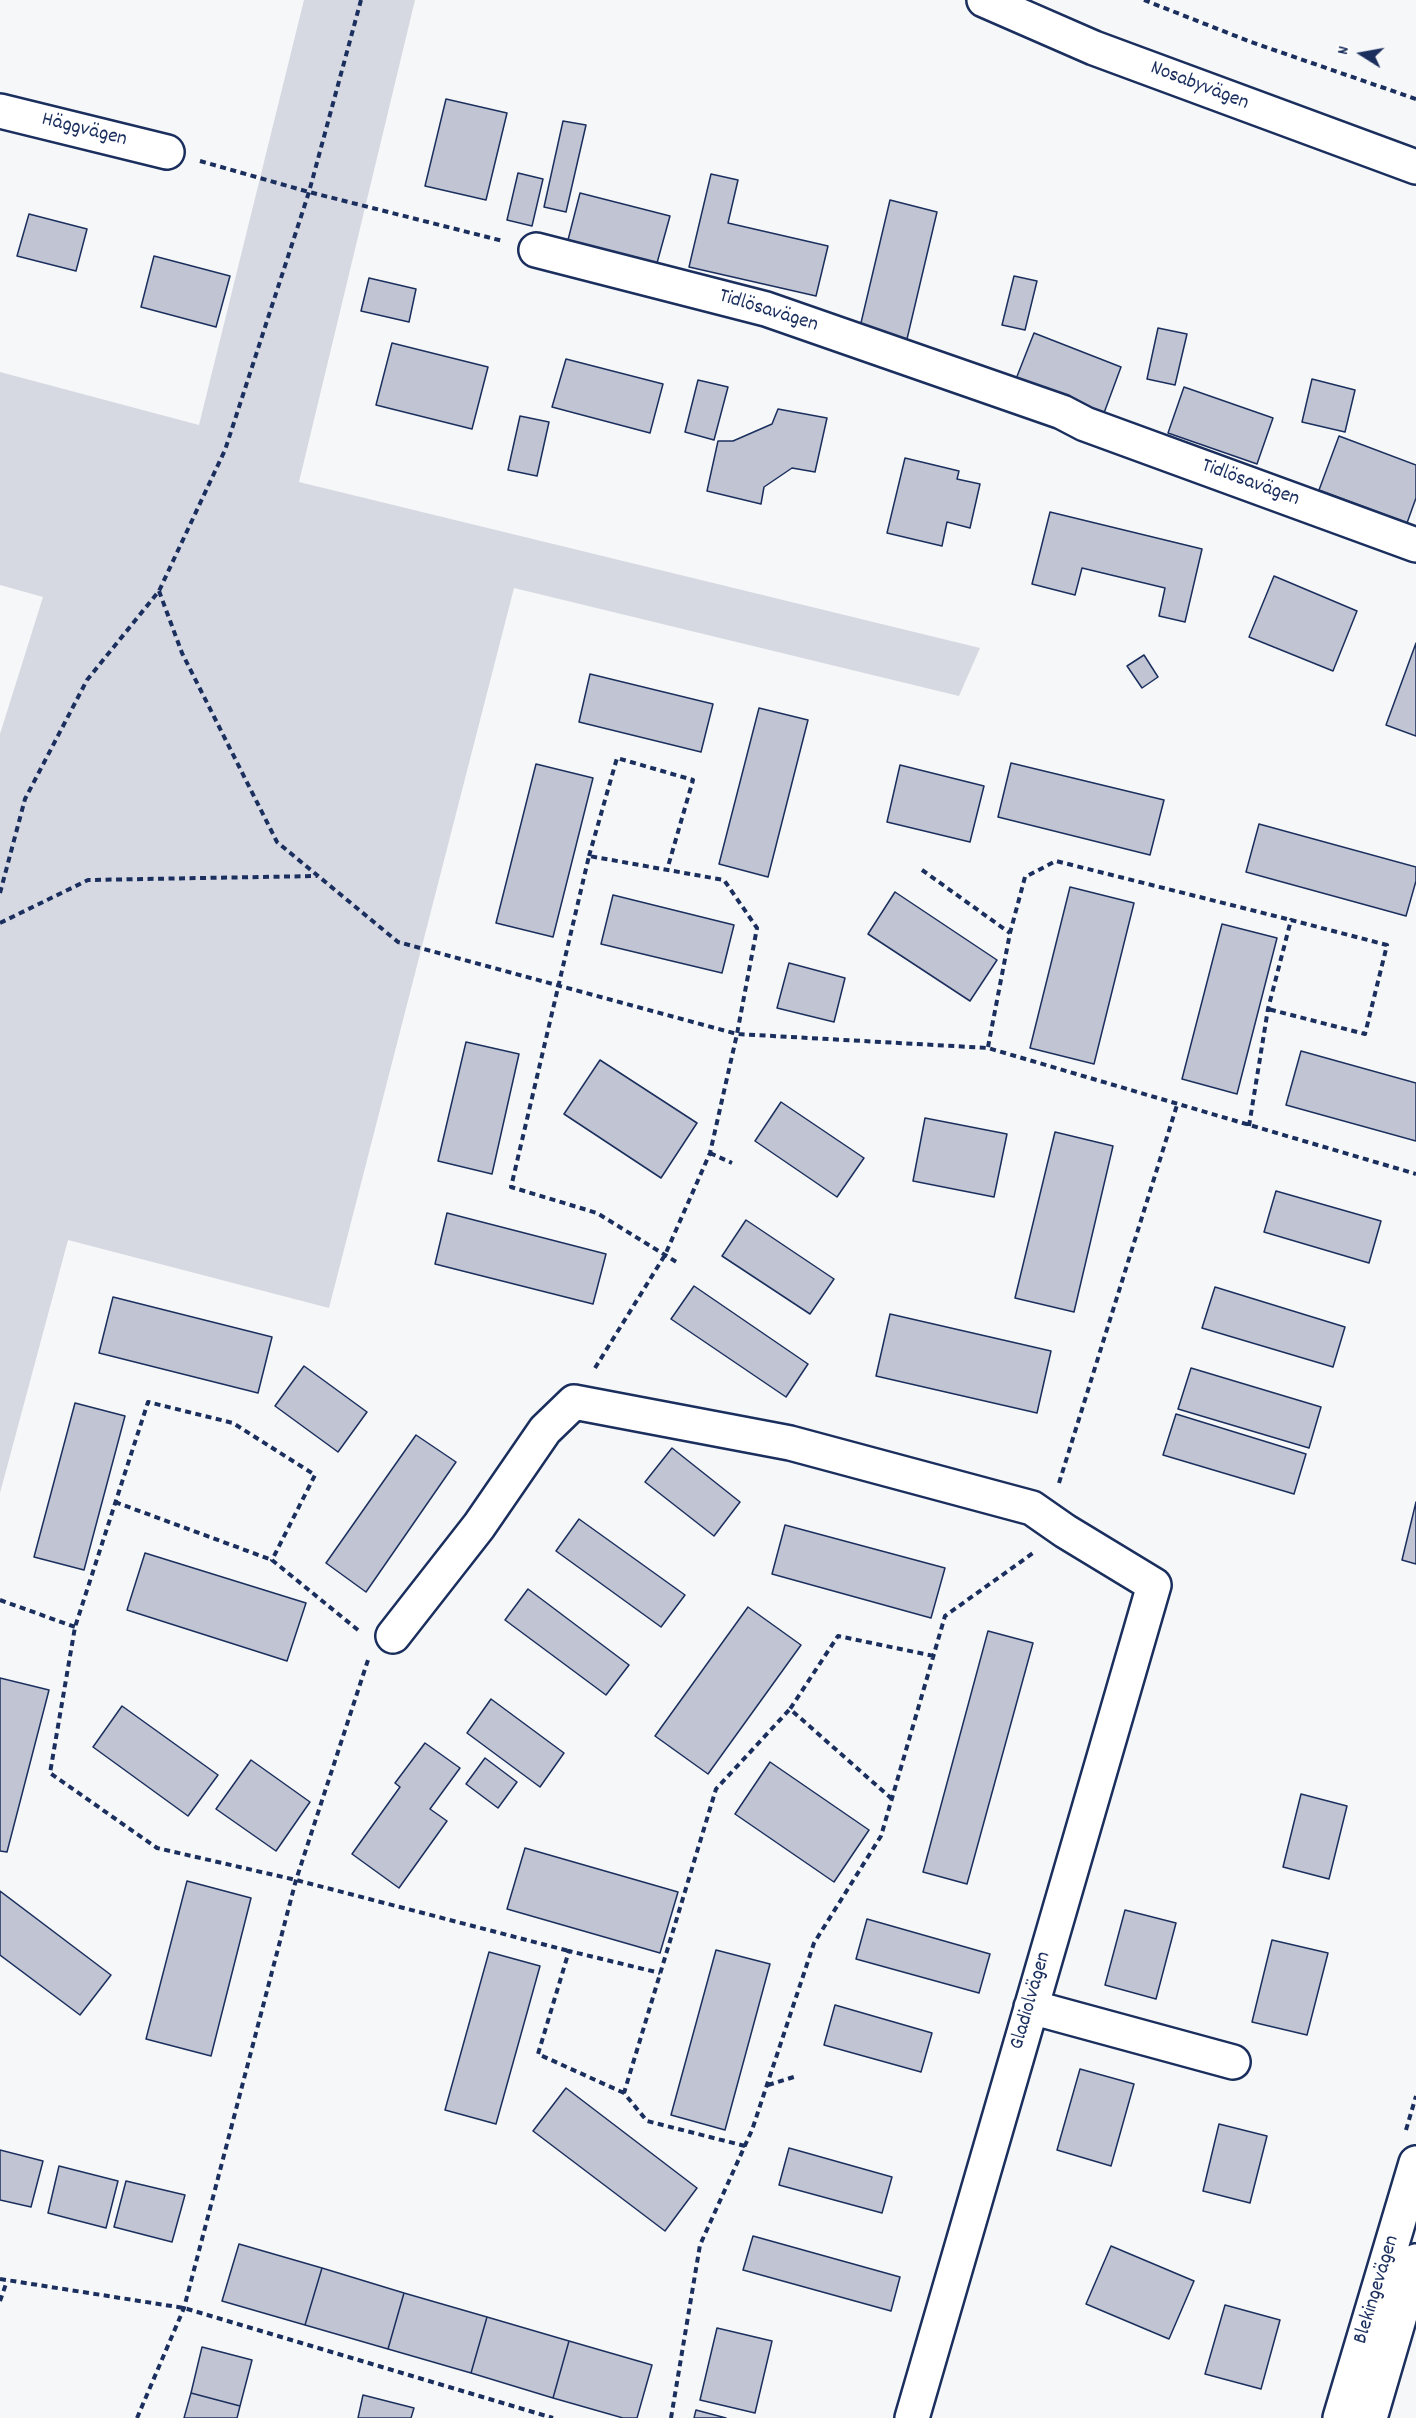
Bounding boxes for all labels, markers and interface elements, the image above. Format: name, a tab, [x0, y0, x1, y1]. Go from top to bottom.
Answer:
north arrow	[1332, 24, 1392, 84]
text: N	[1332, 44, 1356, 57]
street label: Nosabyvägen	[1146, 57, 1252, 117]
street label: Häggvägen	[39, 108, 129, 154]
street label: Tidlösavägen	[715, 285, 821, 339]
street label: Tidlösavägen	[1198, 455, 1302, 513]
street label: Gladiolvägen	[1006, 1949, 1058, 2053]
street label: Blekingevägen	[1350, 2233, 1406, 2347]

